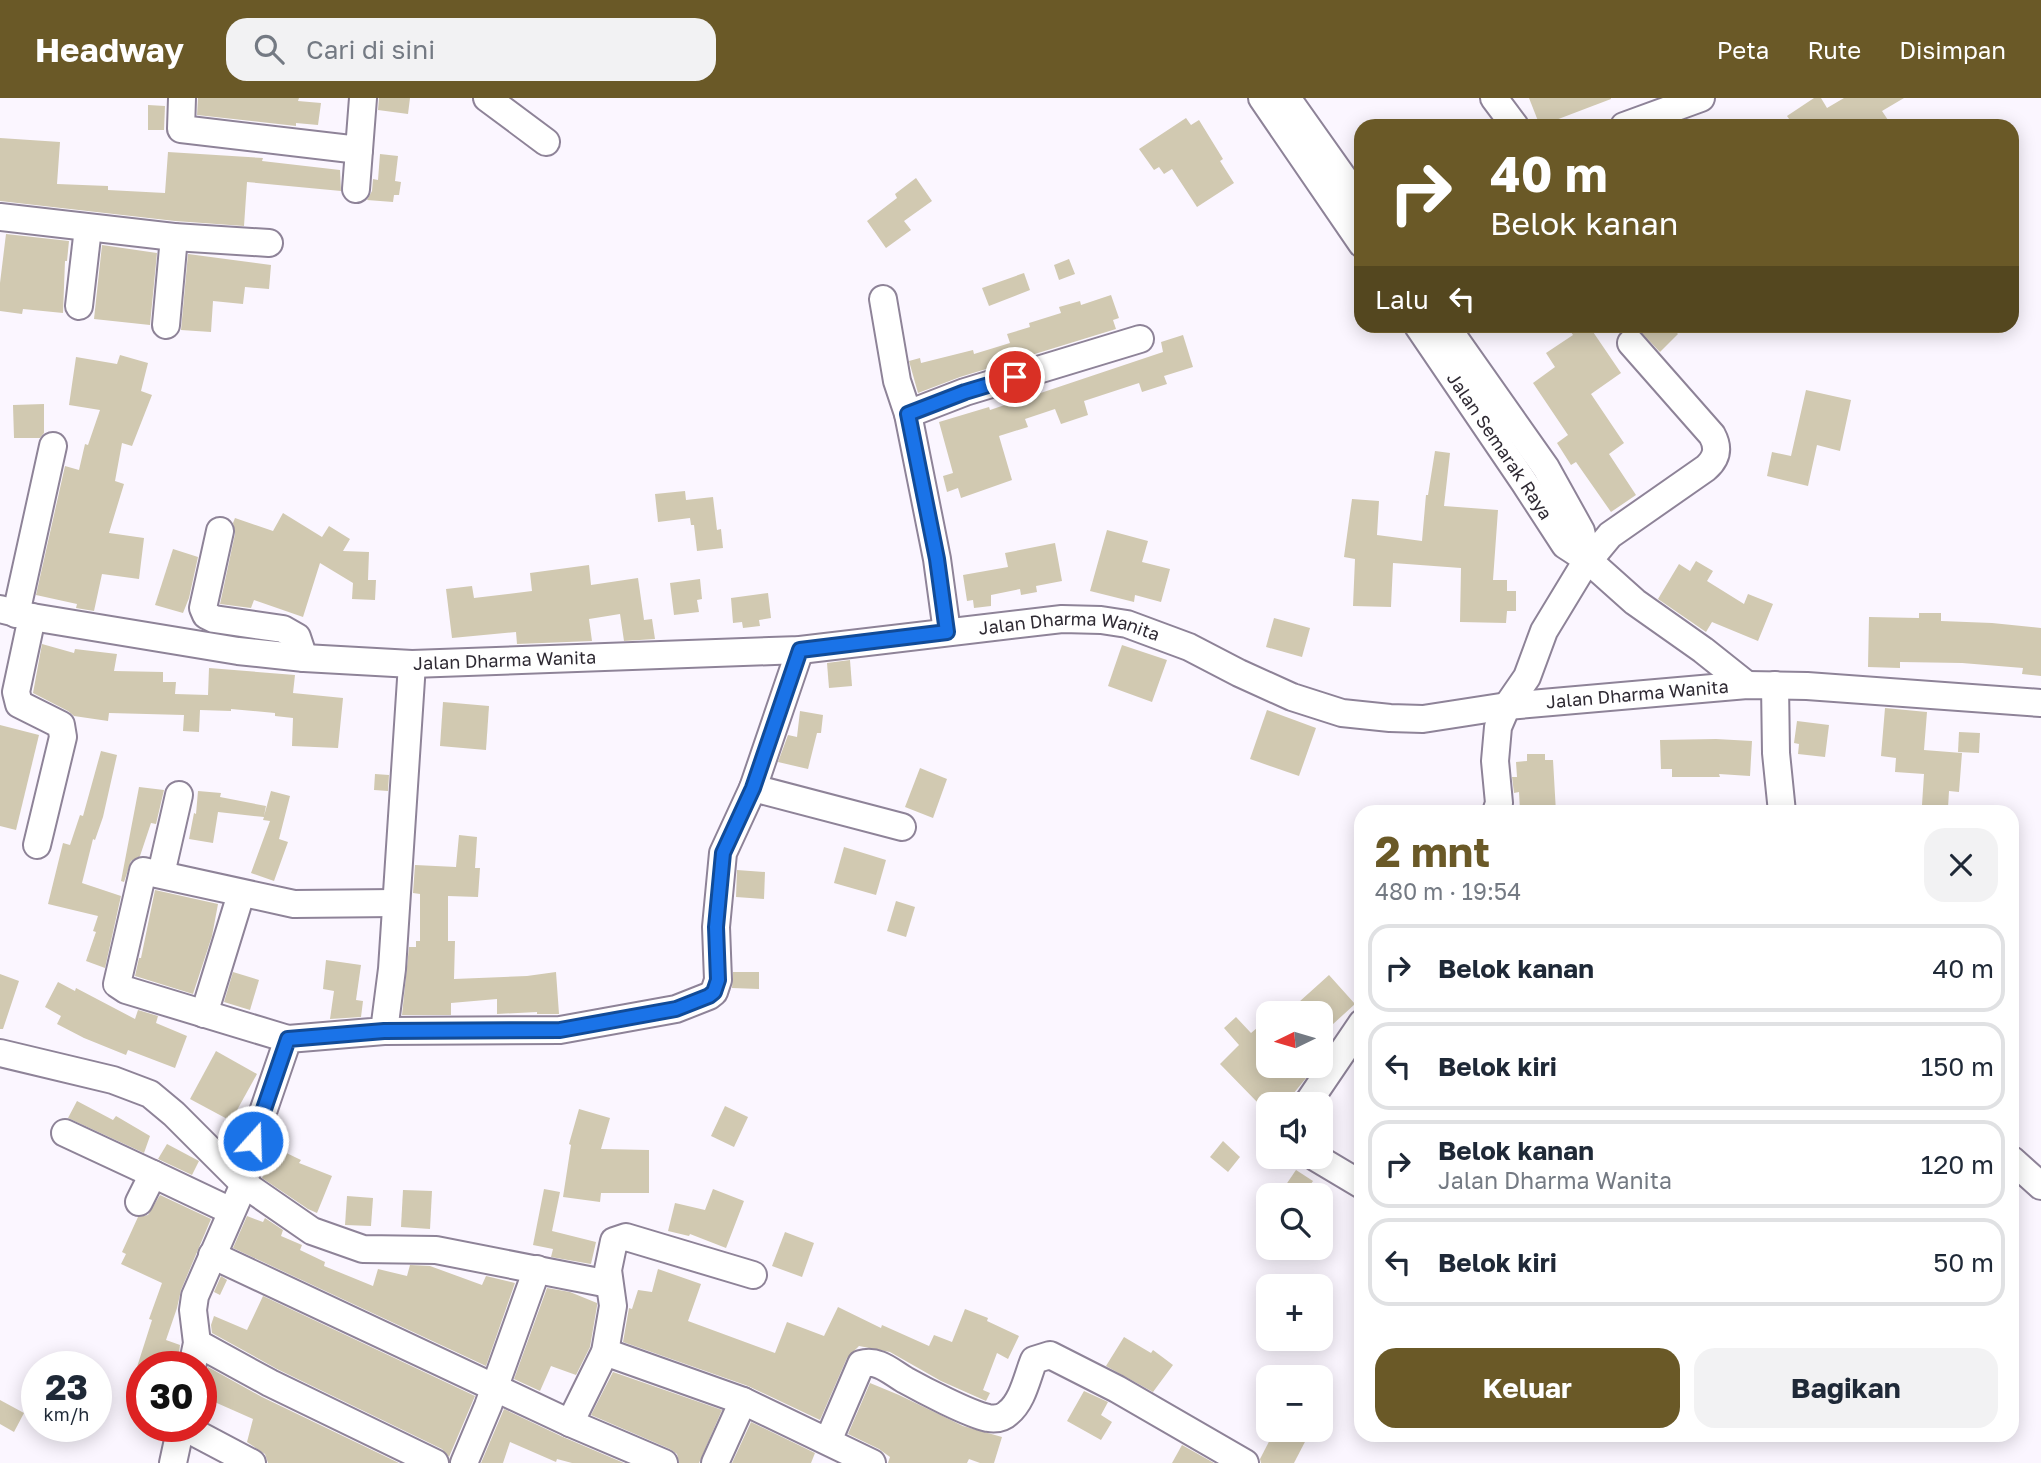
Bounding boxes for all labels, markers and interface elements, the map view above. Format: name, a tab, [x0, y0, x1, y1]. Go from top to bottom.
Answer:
search box	[226, 18, 716, 81]
text: Headway	[35, 30, 184, 69]
icon: search	[250, 30, 288, 68]
text: Cari di sini	[306, 34, 435, 65]
text: Peta	[1717, 35, 1769, 64]
text: Rute	[1807, 35, 1861, 64]
text: Disimpan	[1899, 35, 2006, 64]
text: 40 m	[1490, 144, 1608, 203]
icon: right	[1375, 147, 1466, 238]
text: Belok kanan	[1490, 204, 1678, 242]
icon: left	[1443, 280, 1481, 318]
text: Lalu	[1375, 284, 1429, 315]
pin	[985, 347, 1045, 407]
icon: arrive	[996, 358, 1034, 396]
street label: Jalan Semarak Raya	[1443, 368, 1557, 523]
street label: Jalan Dharma Wanita	[977, 607, 1163, 645]
street label: Jalan Dharma Wanita	[413, 645, 597, 674]
street label: Jalan Dharma Wanita	[1545, 675, 1729, 713]
text: 2 mnt	[1375, 826, 1490, 876]
button: close	[1924, 828, 1998, 902]
text: 480 m · 19:54	[1375, 877, 1521, 905]
icon: right	[1379, 949, 1417, 987]
text: Belok kanan	[1438, 953, 1594, 984]
text: 40 m	[1933, 953, 1994, 984]
north arrow	[1256, 1001, 1334, 1078]
map controls	[1256, 1001, 1333, 1442]
icon: left	[1379, 1047, 1417, 1085]
text: Belok kiri	[1438, 1051, 1557, 1082]
text: 150 m	[1921, 1051, 1994, 1082]
button: sound	[1256, 1092, 1333, 1169]
position arrow	[216, 1104, 290, 1178]
text: Belok kanan	[1438, 1135, 1594, 1166]
icon: right	[1379, 1145, 1417, 1183]
text: 120 m	[1921, 1149, 1994, 1180]
text: Jalan Dharma Wanita	[1438, 1166, 1672, 1194]
button: search	[1256, 1183, 1333, 1260]
icon: left	[1379, 1243, 1417, 1281]
text: Belok kiri	[1438, 1247, 1557, 1278]
text: 50 m	[1933, 1247, 1994, 1278]
button: +	[1256, 1274, 1333, 1351]
button: Keluar	[1375, 1348, 1680, 1428]
button: Bagikan	[1694, 1348, 1998, 1428]
speed limit sign: 30	[126, 1351, 217, 1442]
button: −	[1256, 1365, 1333, 1442]
text: 23	[45, 1366, 88, 1408]
text: km/h	[44, 1403, 89, 1425]

